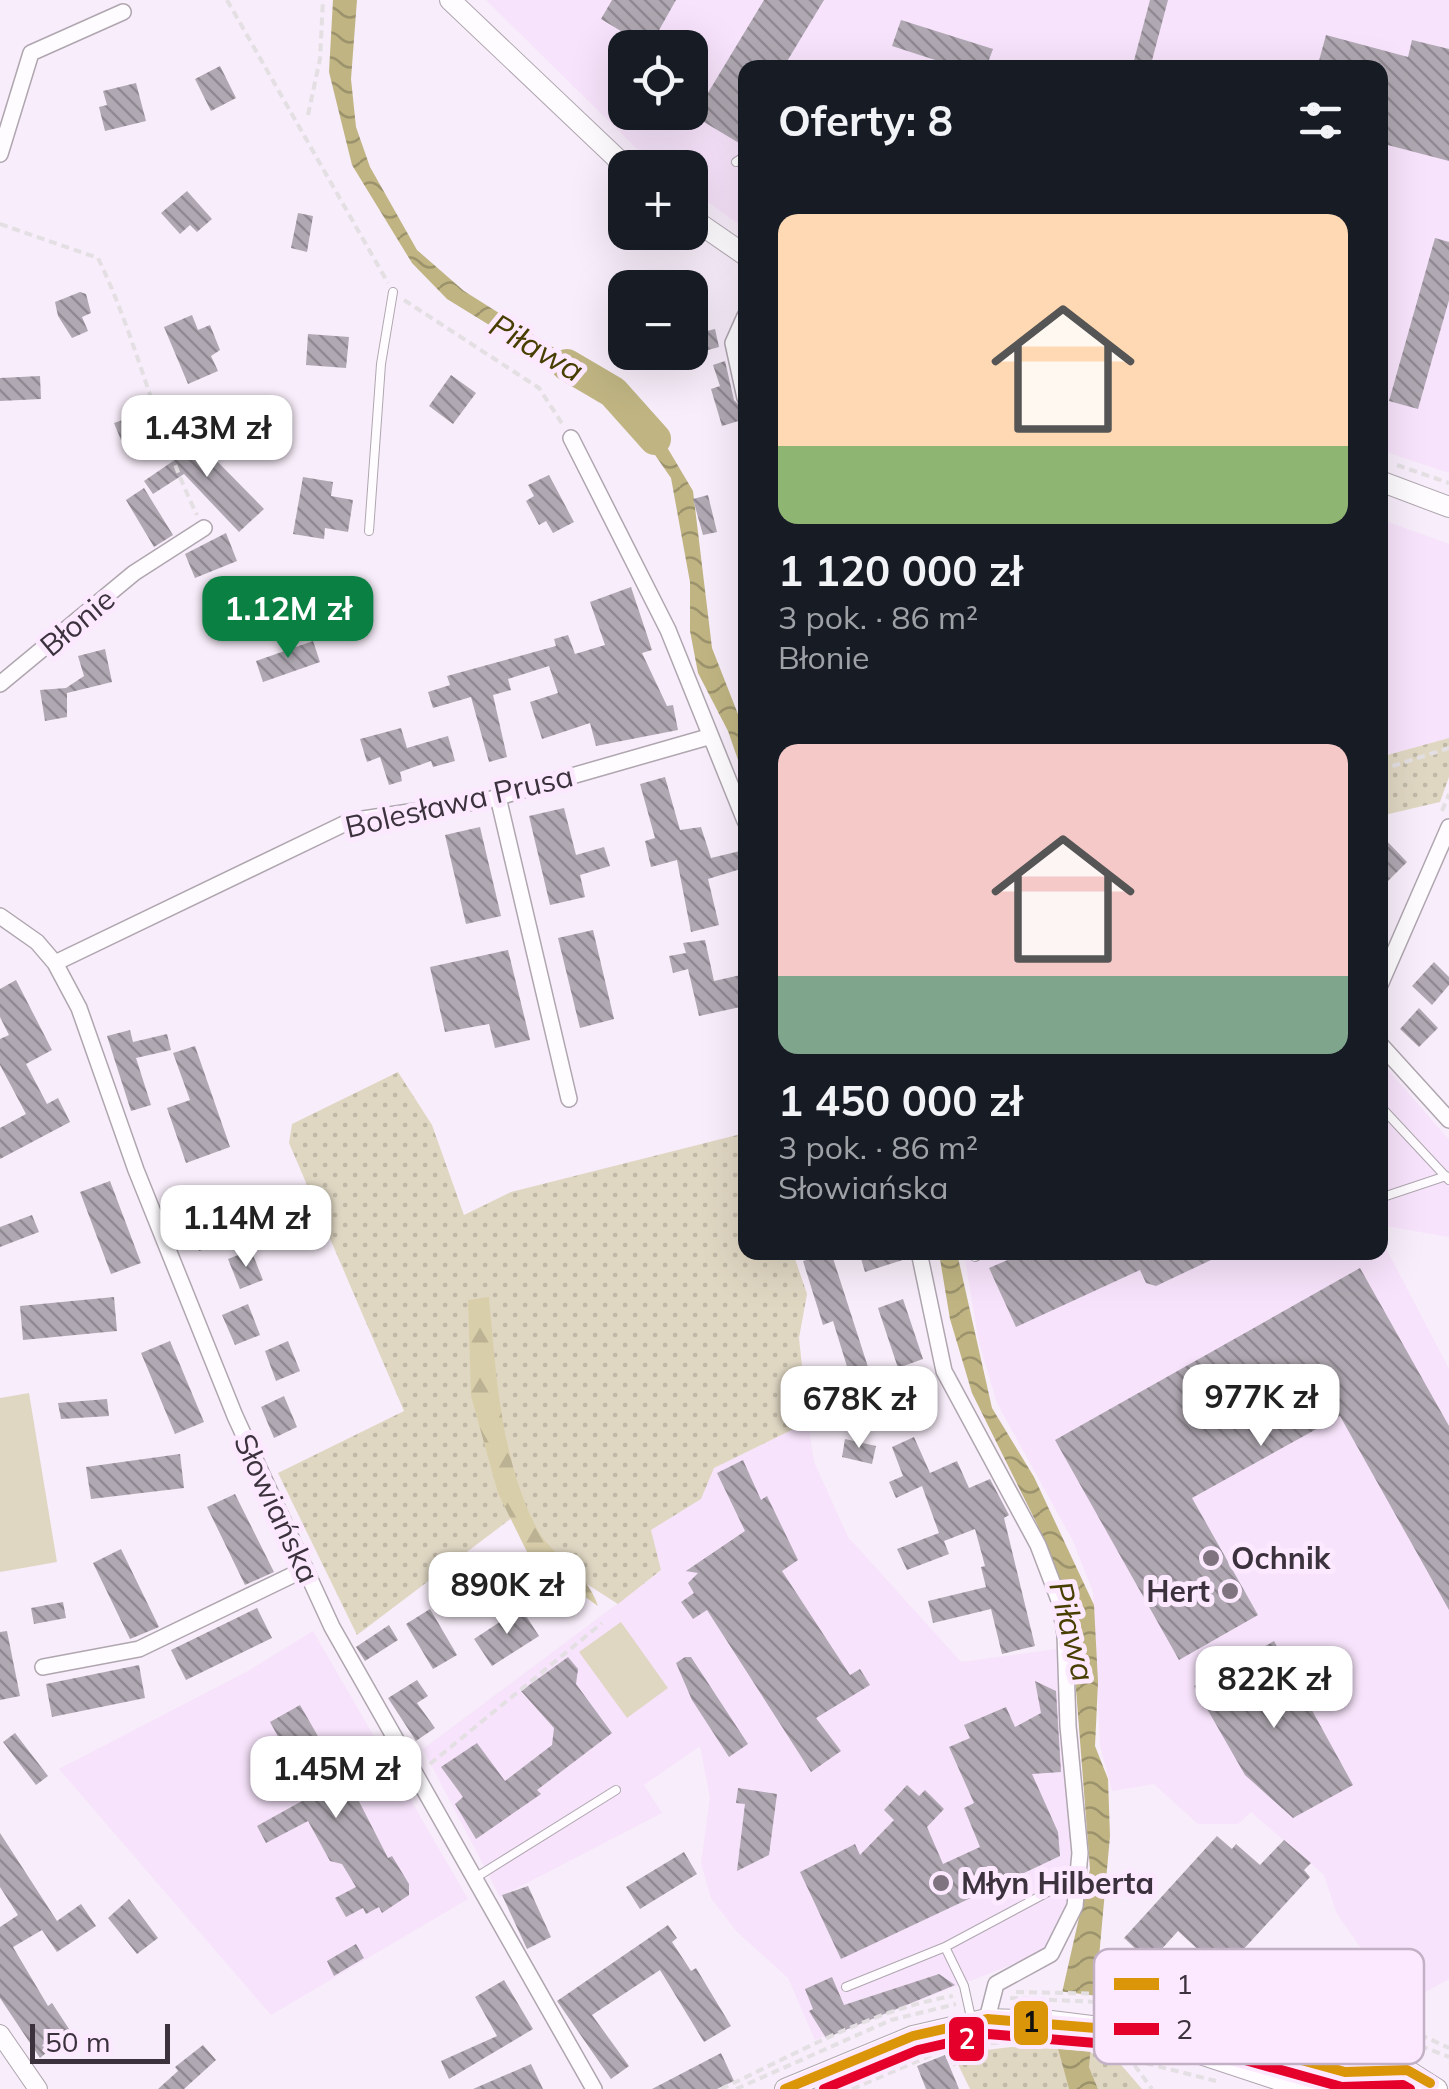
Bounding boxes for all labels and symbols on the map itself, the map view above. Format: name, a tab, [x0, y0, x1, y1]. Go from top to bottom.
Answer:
water label: Piława	[483, 304, 591, 390]
pin: 1.43M zł	[104, 395, 310, 480]
pin: 1.12M zł	[185, 576, 391, 661]
street label: Błonie	[32, 580, 122, 664]
street label: Bolesława Prusa	[341, 756, 577, 846]
pin: 1.14M zł	[143, 1185, 349, 1270]
pin: 977K zł	[1169, 1364, 1353, 1449]
pin: 678K zł	[767, 1366, 951, 1451]
street label: Słowiańska	[226, 1428, 328, 1588]
place label: Ochnik	[1231, 1539, 1332, 1577]
marker: Ochnik	[1200, 1547, 1222, 1569]
pin: 890K zł	[415, 1552, 599, 1637]
place label: Hert	[1146, 1572, 1210, 1610]
water label: Piława	[1041, 1577, 1105, 1685]
marker: Hert	[1219, 1580, 1241, 1602]
pin: 822K zł	[1182, 1646, 1366, 1731]
pin: 1.45M zł	[233, 1736, 439, 1821]
place label: Młyn Hilberta	[961, 1864, 1154, 1902]
marker: Młyn Hilberta	[930, 1872, 952, 1894]
legend	[1094, 1949, 1424, 2064]
text: 1	[1176, 1966, 1193, 2001]
line badge: 1	[1012, 1999, 1050, 2047]
text: 1	[1023, 2004, 1039, 2039]
text: 2	[1176, 2011, 1193, 2046]
line badge: 2	[947, 2015, 986, 2063]
scale bar	[30, 2019, 170, 2064]
text: 2	[959, 2021, 975, 2056]

